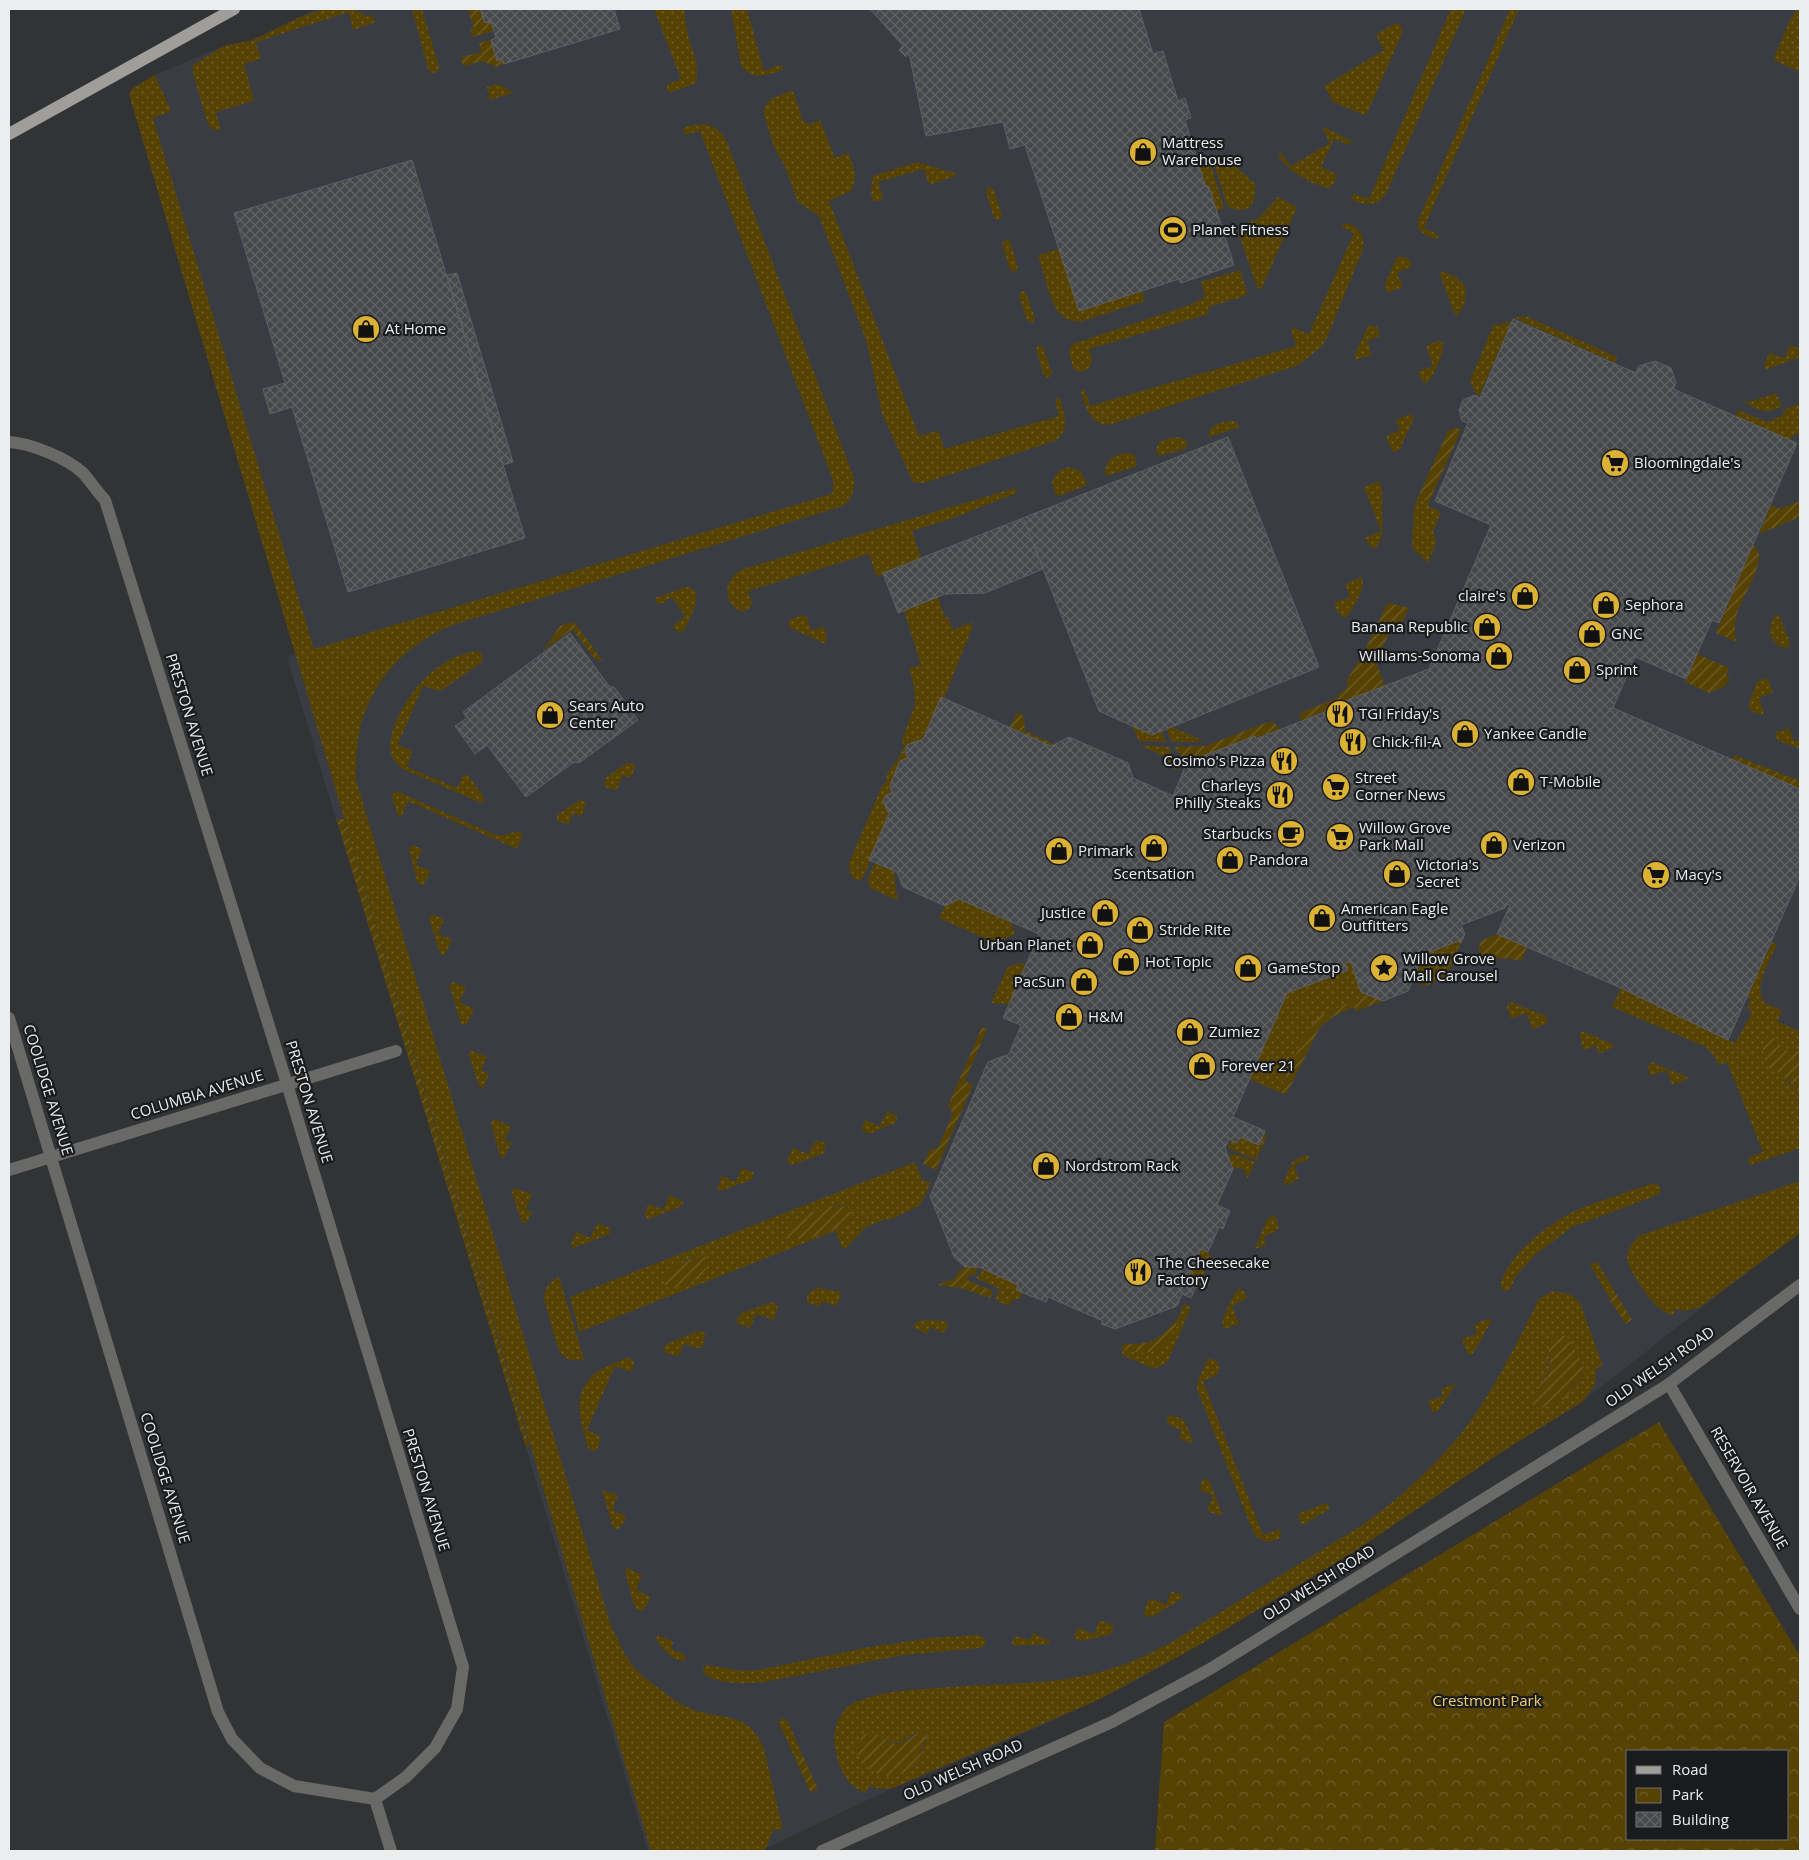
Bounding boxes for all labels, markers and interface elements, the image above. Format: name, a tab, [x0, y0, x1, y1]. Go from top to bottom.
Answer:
place label: Mattress Warehouse	[1162, 132, 1242, 169]
shop icon: Mattress Warehouse	[1128, 137, 1158, 167]
sports icon: Planet Fitness	[1158, 215, 1188, 245]
place label: Planet Fitness	[1192, 219, 1289, 239]
shop icon: At Home	[351, 314, 381, 344]
place label: At Home	[385, 318, 446, 338]
supermarket icon: Bloomingdale's	[1600, 448, 1630, 478]
place label: Bloomingdale's	[1634, 452, 1741, 472]
shop icon: claire's	[1510, 581, 1540, 611]
place label: claire's	[1458, 585, 1506, 605]
shop icon: Sephora	[1591, 590, 1621, 620]
place label: Sephora	[1625, 594, 1684, 614]
shop icon: Banana Republic	[1472, 612, 1502, 642]
place label: Banana Republic	[1351, 616, 1468, 636]
shop icon: GNC	[1577, 619, 1607, 649]
place label: GNC	[1611, 623, 1643, 643]
shop icon: Williams-Sonoma	[1484, 641, 1514, 671]
place label: Williams-Sonoma	[1359, 645, 1480, 665]
street label: PRESTON AVENUE	[162, 651, 218, 778]
shop icon: Sprint	[1562, 655, 1592, 685]
place label: Sprint	[1596, 659, 1638, 679]
place label: Sears Auto Center	[569, 695, 644, 732]
restaurant icon: TGI Friday's	[1325, 699, 1355, 729]
shop icon: Sears Auto Center	[535, 700, 565, 730]
place label: TGI Friday's	[1359, 703, 1439, 723]
shop icon: Yankee Candle	[1450, 719, 1480, 749]
place label: Yankee Candle	[1484, 723, 1587, 743]
restaurant icon: Chick-fil-A	[1338, 727, 1368, 757]
place label: Chick-fil-A	[1372, 731, 1442, 751]
restaurant icon: Cosimo's Pizza	[1269, 746, 1299, 776]
place label: Cosimo's Pizza	[1163, 750, 1265, 770]
place label: Street Corner News	[1355, 767, 1446, 804]
shop icon: T-Mobile	[1506, 767, 1536, 797]
place label: T-Mobile	[1540, 771, 1601, 791]
supermarket icon: Street Corner News	[1321, 772, 1351, 802]
place label: Charleys Philly Steaks	[1175, 775, 1261, 812]
restaurant icon: Charleys Philly Steaks	[1265, 780, 1295, 810]
place label: Willow Grove Park Mall	[1359, 817, 1451, 854]
cafe icon: Starbucks	[1276, 819, 1306, 849]
supermarket icon: Willow Grove Park Mall	[1325, 822, 1355, 852]
place label: Starbucks	[1203, 823, 1272, 843]
shop icon: Verizon	[1479, 830, 1509, 860]
shop icon: Scentsation	[1139, 833, 1169, 863]
place label: Verizon	[1513, 834, 1566, 854]
shop icon: Primark	[1044, 836, 1074, 866]
place label: Primark	[1078, 840, 1133, 860]
shop icon: Pandora	[1215, 845, 1245, 875]
place label: Pandora	[1249, 849, 1308, 869]
place label: Victoria's Secret	[1416, 854, 1479, 891]
shop icon: Victoria's Secret	[1382, 859, 1412, 889]
supermarket icon: Macy's	[1641, 860, 1671, 890]
place label: Scentsation	[1113, 863, 1195, 883]
place label: Macy's	[1675, 864, 1722, 884]
shop icon: Justice	[1090, 898, 1120, 928]
place label: American Eagle Outfitters	[1341, 898, 1448, 935]
place label: Justice	[1039, 902, 1086, 922]
shop icon: American Eagle Outfitters	[1307, 903, 1337, 933]
shop icon: Stride Rite	[1125, 915, 1155, 945]
place label: Stride Rite	[1159, 919, 1231, 939]
shop icon: Urban Planet	[1075, 930, 1105, 960]
place label: Urban Planet	[979, 934, 1071, 954]
shop icon: Hot Topic	[1111, 947, 1141, 977]
place label: Willow Grove Mall Carousel	[1403, 948, 1498, 985]
place label: Hot Topic	[1145, 951, 1212, 971]
shop icon: GameStop	[1233, 953, 1263, 983]
place icon: Willow Grove Mall Carousel	[1369, 953, 1399, 983]
place label: GameStop	[1267, 957, 1340, 977]
shop icon: PacSun	[1069, 967, 1099, 997]
place label: PacSun	[1014, 971, 1065, 991]
shop icon: H&M	[1054, 1002, 1084, 1032]
place label: H&M	[1088, 1006, 1123, 1026]
shop icon: Zumiez	[1175, 1017, 1205, 1047]
place label: Zumiez	[1209, 1021, 1260, 1041]
street label: COOLIDGE AVENUE	[19, 1022, 78, 1158]
street label: PRESTON AVENUE	[282, 1038, 338, 1165]
shop icon: Forever 21	[1187, 1051, 1217, 1081]
place label: Forever 21	[1221, 1055, 1295, 1075]
street label: COLUMBIA AVENUE	[128, 1064, 266, 1124]
shop icon: Nordstrom Rack	[1031, 1151, 1061, 1181]
place label: Nordstrom Rack	[1065, 1155, 1179, 1175]
place label: The Cheesecake Factory	[1157, 1252, 1270, 1289]
restaurant icon: The Cheesecake Factory	[1123, 1257, 1153, 1287]
street label: OLD WELSH ROAD	[1601, 1321, 1718, 1411]
street label: COOLIDGE AVENUE	[136, 1410, 195, 1546]
street label: RESERVOIR AVENUE	[1707, 1422, 1793, 1553]
street label: PRESTON AVENUE	[399, 1426, 455, 1553]
street label: OLD WELSH ROAD	[1259, 1540, 1378, 1625]
park label: Crestmont Park	[1432, 1690, 1542, 1710]
street label: OLD WELSH ROAD	[900, 1734, 1025, 1804]
legend	[1626, 1750, 1789, 1840]
text: Road	[1672, 1759, 1708, 1779]
text: Park	[1672, 1784, 1703, 1804]
text: Building	[1672, 1809, 1729, 1829]

